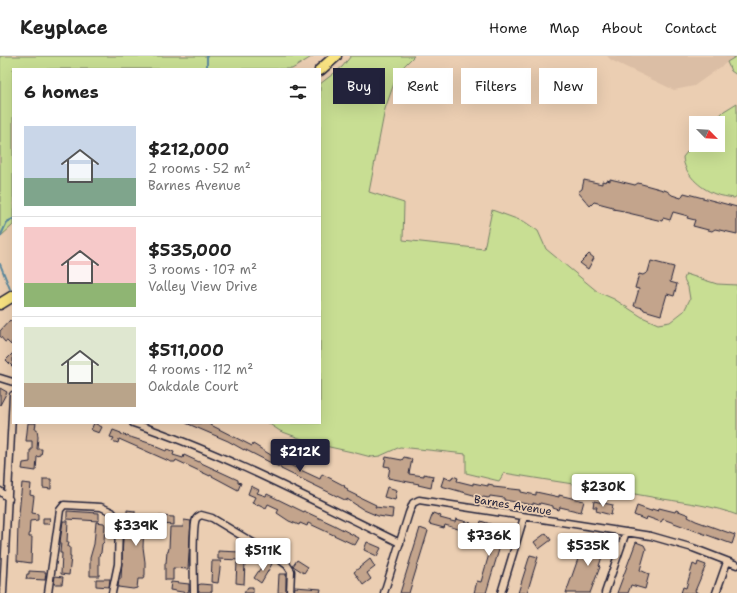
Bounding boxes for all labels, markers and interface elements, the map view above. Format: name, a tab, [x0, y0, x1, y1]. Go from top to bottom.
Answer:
text: Keyplace	[20, 15, 108, 40]
text: Home	[489, 19, 528, 37]
text: Map	[550, 19, 580, 37]
text: About	[602, 19, 643, 37]
text: Contact	[665, 19, 717, 37]
chip: Buy	[333, 68, 385, 104]
chip: Rent	[393, 68, 453, 104]
chip: Filters	[461, 68, 531, 104]
chip: New	[539, 68, 597, 104]
text: 6 homes	[24, 81, 99, 103]
icon: filters	[287, 81, 309, 103]
north arrow	[689, 116, 725, 152]
map controls	[689, 116, 725, 152]
text: $212,000	[148, 138, 229, 160]
icon: home	[56, 142, 104, 190]
text: 2 rooms · 52 m²	[148, 160, 251, 177]
text: Barnes Avenue	[148, 177, 241, 194]
text: $535,000	[148, 239, 232, 261]
icon: home	[56, 243, 104, 291]
text: 3 rooms · 107 m²	[148, 261, 257, 278]
text: Valley View Drive	[148, 278, 258, 295]
text: $511,000	[148, 339, 224, 361]
icon: home	[56, 343, 104, 391]
text: 4 rooms · 112 m²	[148, 361, 253, 378]
text: Oakdale Court	[148, 378, 239, 395]
pin: $212K	[272, 439, 328, 473]
text: $212K	[280, 443, 320, 460]
pin: $230K	[575, 474, 631, 508]
text: $230K	[581, 478, 625, 495]
street label: Barnes Avenue	[473, 492, 553, 519]
pin: $339K	[108, 513, 164, 547]
text: $339K	[114, 517, 158, 534]
pin: $736K	[461, 523, 517, 557]
text: $736K	[467, 527, 511, 544]
pin: $535K	[560, 533, 616, 567]
text: $535K	[567, 537, 609, 554]
pin: $511K	[235, 538, 291, 572]
text: $511K	[245, 542, 281, 559]

